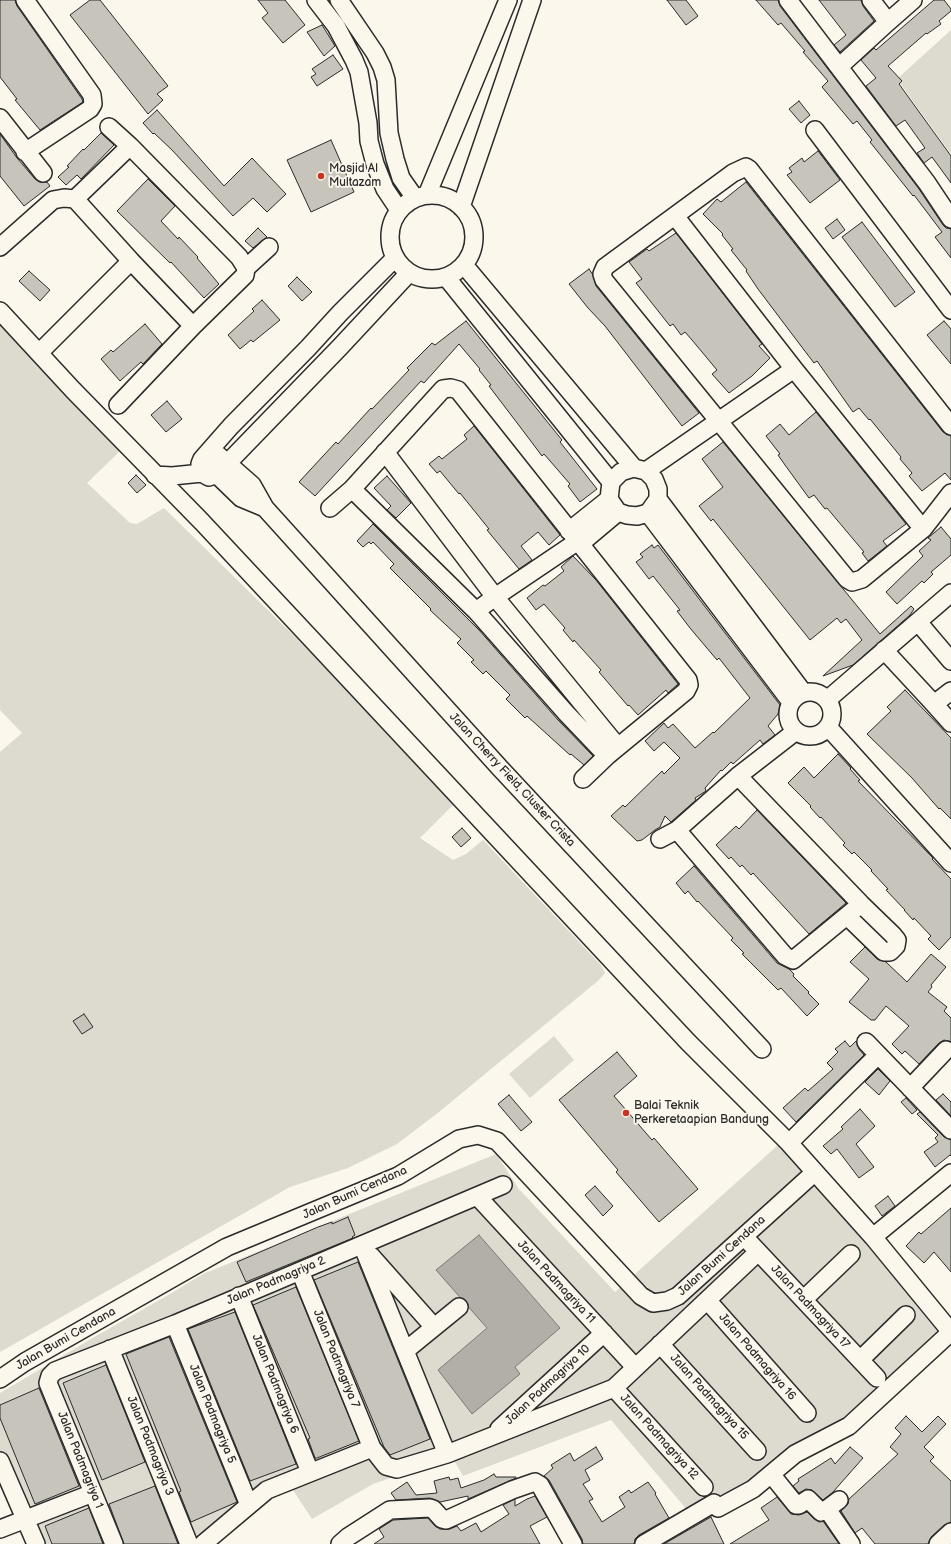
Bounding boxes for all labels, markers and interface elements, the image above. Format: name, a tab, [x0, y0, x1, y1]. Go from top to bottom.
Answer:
place label: Masjid Al Multazam	[329, 162, 381, 190]
marker: Masjid Al Multazam	[316, 171, 326, 181]
street label: Jalan Cherry Field, Cluster Crista	[446, 710, 578, 850]
place label: Balai Teknik Perkeretaapian Bandung	[634, 1099, 769, 1127]
marker: Balai Teknik Perkeretaapian Bandung	[621, 1108, 631, 1118]
street label: Jalan Bumi Cendana	[301, 1163, 409, 1223]
street label: Jalan Bumi Cendana	[675, 1213, 769, 1299]
street label: Jalan Padmagriya 11	[514, 1238, 598, 1326]
street label: Jalan Padmagriya 2	[224, 1254, 328, 1308]
street label: Jalan Padmagriya 17	[767, 1262, 853, 1352]
street label: Jalan Bumi Cendana	[14, 1305, 118, 1373]
street label: Jalan Padmagriya 7	[310, 1308, 362, 1410]
street label: Jalan Padmagriya 16	[715, 1310, 799, 1404]
street label: Jalan Padmagriya 6	[248, 1332, 302, 1436]
street label: Jalan Padmagriya 10	[503, 1342, 593, 1428]
street label: Jalan Padmagriya 15	[667, 1351, 751, 1443]
street label: Jalan Padmagriya 5	[186, 1362, 238, 1466]
street label: Jalan Padmagriya 12	[617, 1391, 701, 1483]
street label: Jalan Padmagriya 3	[123, 1394, 177, 1498]
street label: Jalan Padmagriya 1	[54, 1409, 106, 1511]

